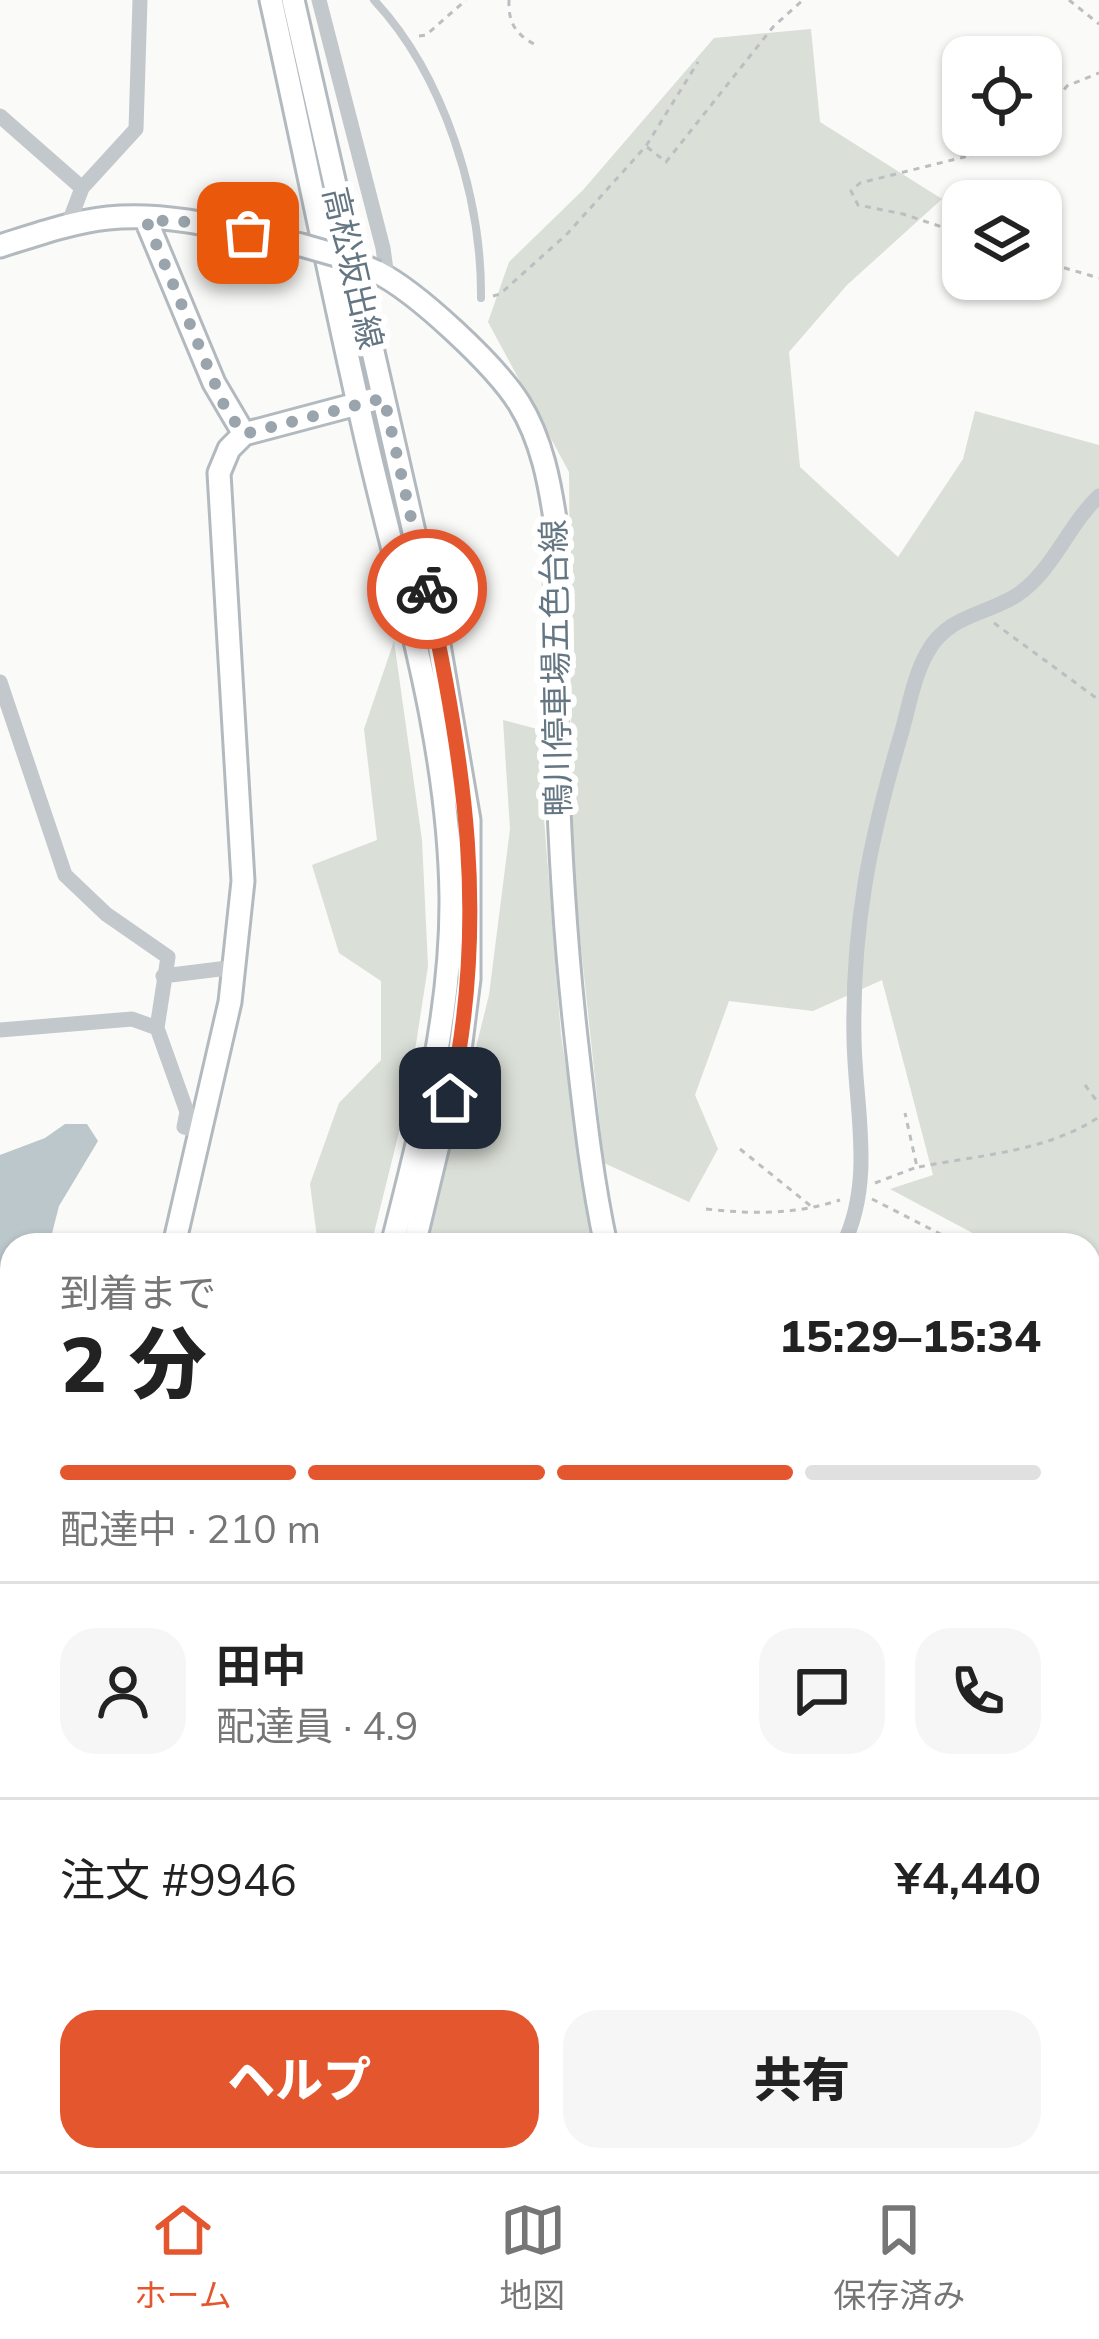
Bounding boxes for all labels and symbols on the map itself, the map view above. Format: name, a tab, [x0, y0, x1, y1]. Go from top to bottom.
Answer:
pin	[197, 182, 299, 284]
street label: 高松坂出線	[315, 183, 393, 353]
street label: 鴨川停車場五色台線	[532, 519, 578, 817]
courier	[367, 529, 487, 649]
pin	[399, 1047, 501, 1149]

